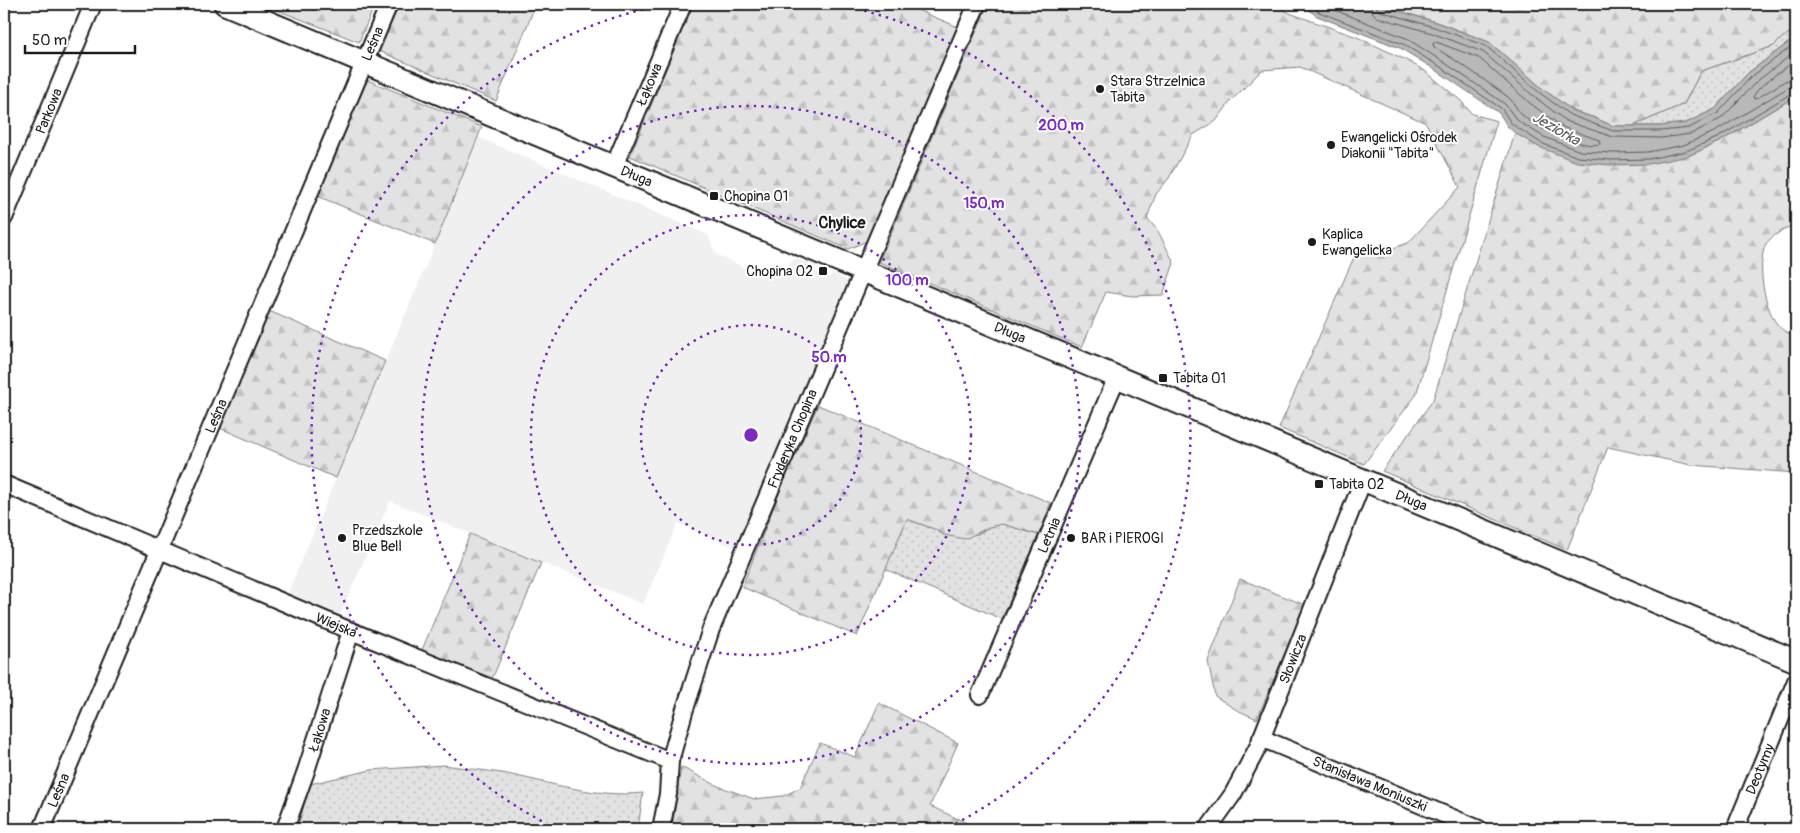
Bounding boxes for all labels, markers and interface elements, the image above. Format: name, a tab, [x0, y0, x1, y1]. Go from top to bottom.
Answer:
scale bar	[25, 22, 135, 54]
street label: Leśna	[358, 24, 387, 63]
text: 50 m	[32, 31, 67, 50]
street label: Łąkowa	[632, 60, 665, 109]
place label: Stara Strzelnica Tabita	[1110, 73, 1205, 106]
marker: Stara Strzelnica Tabita	[1094, 83, 1106, 95]
street label: Parkowa	[32, 86, 66, 136]
water label: Jeziorka	[1529, 108, 1584, 151]
text: 200 m	[1038, 116, 1084, 135]
place label: Ewangelicki Ośrodek Diakonii "Tabita"	[1341, 129, 1457, 162]
marker: Ewangelicki Ośrodek Diakonii "Tabita"	[1325, 139, 1337, 151]
street label: Długa	[618, 162, 655, 190]
place label: Chopina 01	[724, 188, 788, 205]
marker: Chopina 01	[708, 190, 720, 202]
text: 150 m	[964, 194, 1004, 213]
district label: Chylice	[819, 213, 867, 233]
place label: Kaplica Ewangelicka	[1322, 226, 1392, 259]
marker: Kaplica Ewangelicka	[1306, 236, 1318, 248]
place label: Chopina 02	[746, 263, 813, 280]
marker: Chopina 02	[817, 265, 829, 277]
text: 100 m	[886, 271, 928, 290]
street label: Długa	[992, 318, 1029, 347]
text: 50 m	[812, 348, 846, 367]
place label: Tabita 01	[1173, 370, 1226, 387]
marker: Tabita 01	[1157, 372, 1169, 384]
street label: Fryderyka Chopina	[763, 386, 821, 491]
street label: Leśna	[201, 396, 230, 436]
centre of rings	[742, 426, 760, 444]
place label: Tabita 02	[1329, 476, 1385, 493]
marker: Tabita 02	[1313, 478, 1325, 490]
street label: Długa	[1393, 486, 1430, 514]
street label: Letnia	[1034, 515, 1064, 556]
place label: Przedszkole Blue Bell	[352, 522, 423, 555]
place label: BAR i PIEROGI	[1081, 530, 1164, 547]
marker: Przedszkole Blue Bell	[336, 532, 348, 544]
marker: BAR i PIEROGI	[1065, 532, 1077, 544]
street label: Wiejska	[313, 609, 360, 641]
street label: Słowicza	[1275, 632, 1310, 686]
street label: Łąkowa	[304, 706, 334, 754]
street label: Deotymy	[1742, 741, 1778, 797]
street label: Stanisława Moniuszki	[1310, 752, 1430, 815]
street label: Leśna	[44, 771, 73, 810]

